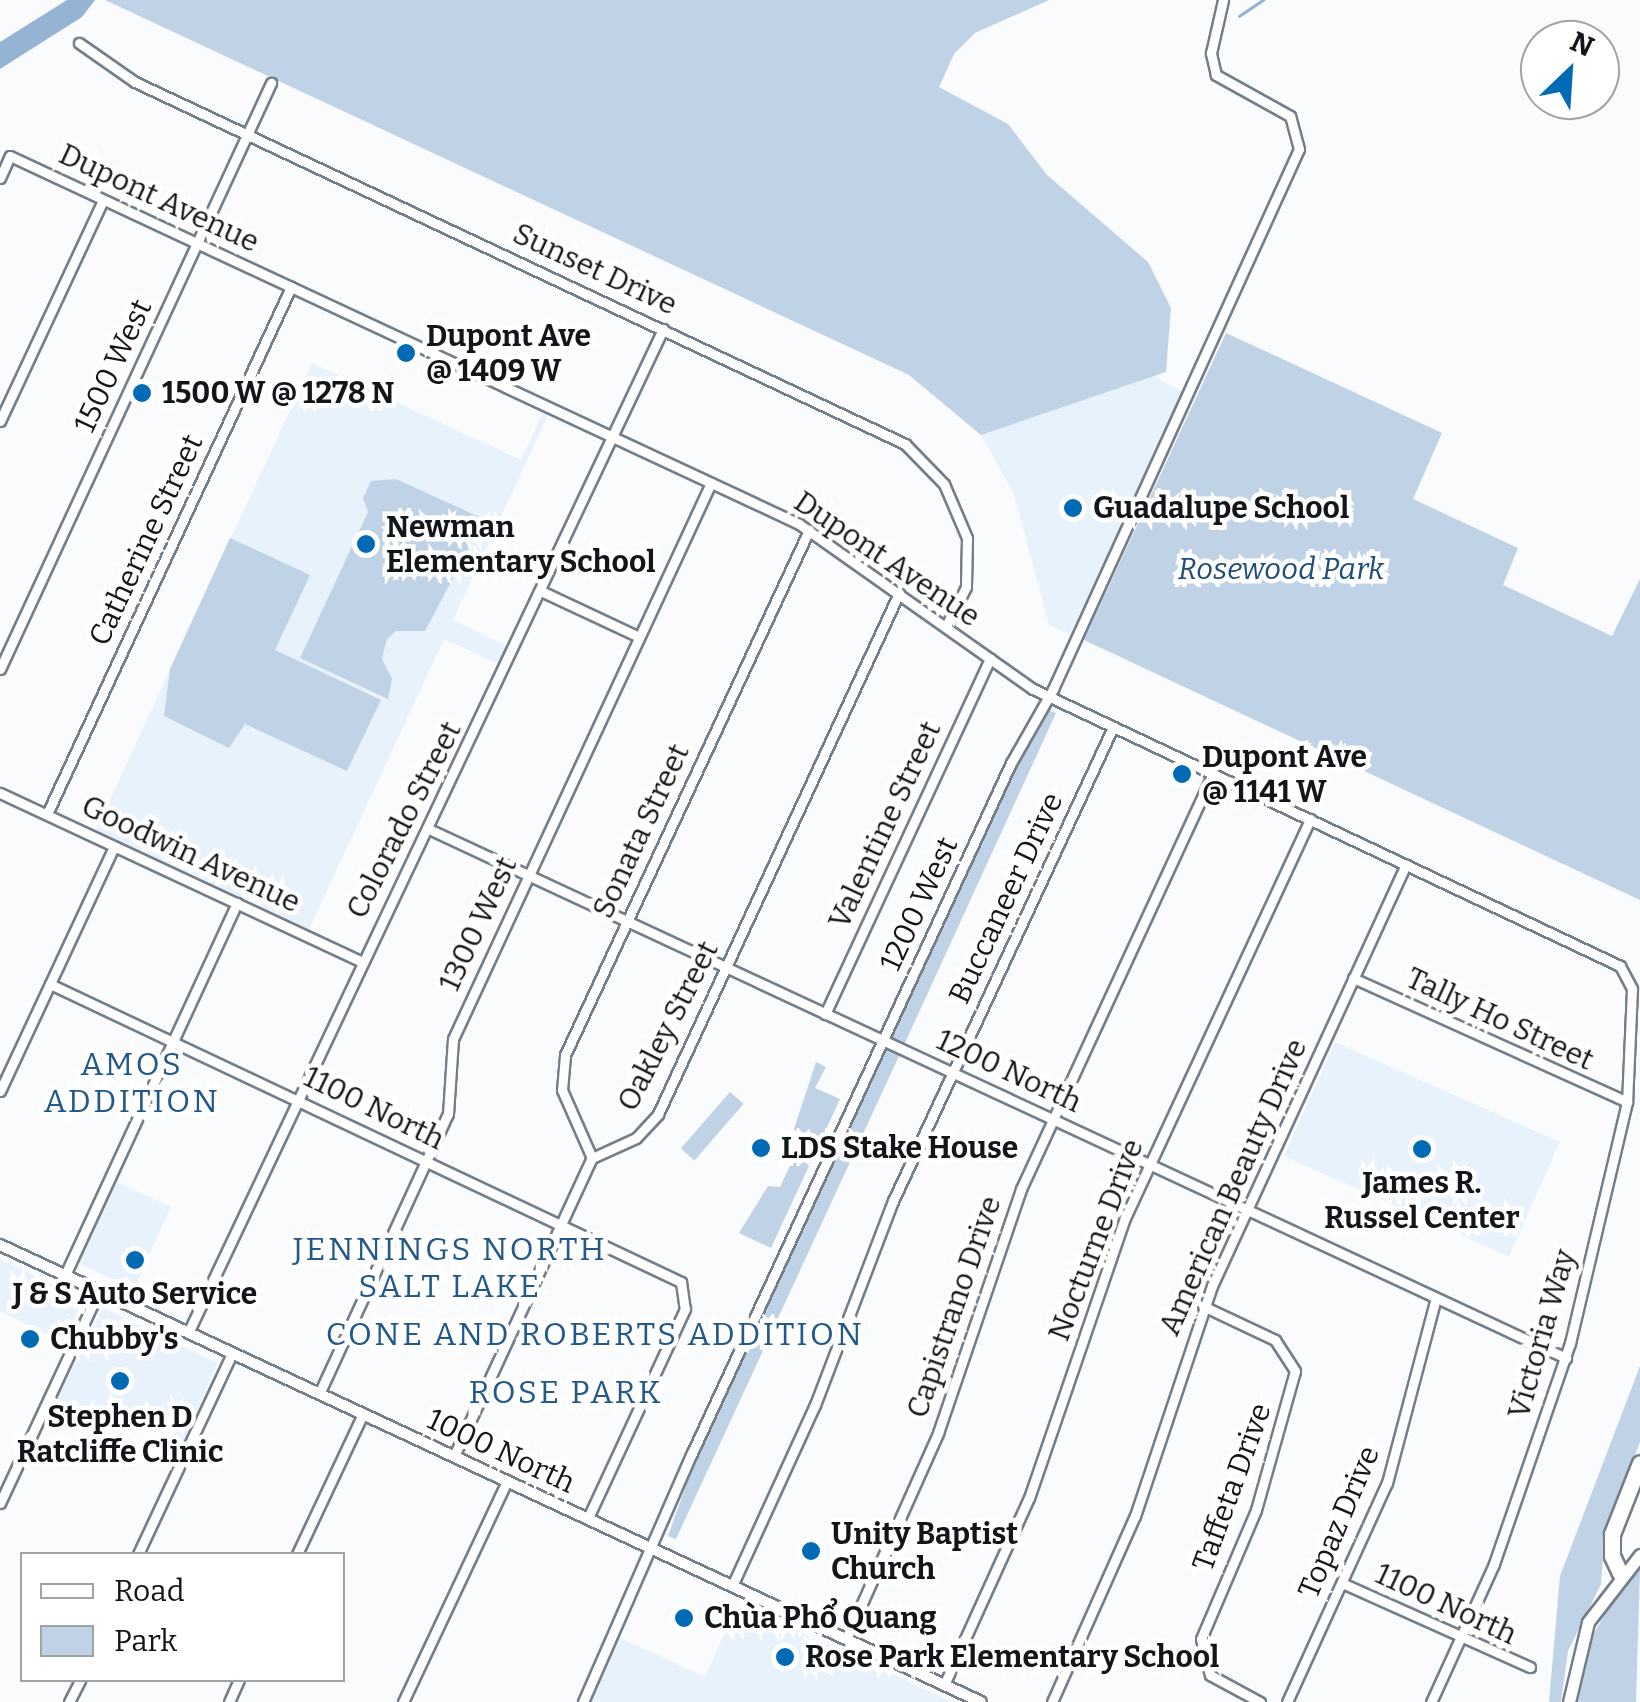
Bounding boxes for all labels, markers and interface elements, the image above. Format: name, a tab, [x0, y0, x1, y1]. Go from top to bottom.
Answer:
north arrow	[1520, 20, 1620, 120]
text: N	[1565, 25, 1599, 64]
street label: Dupont Avenue	[53, 136, 265, 260]
street label: Sunset Drive	[507, 215, 683, 323]
street label: 1500 West	[67, 294, 159, 438]
place label: Dupont Ave @ 1409 W	[426, 318, 591, 388]
marker: Dupont Ave @ 1409 W	[395, 342, 417, 364]
place label: 1500 W @ 1278 N	[162, 375, 394, 411]
marker: 1500 W @ 1278 N	[131, 382, 153, 404]
street label: Catherine Street	[81, 429, 211, 651]
street label: Dupont Avenue	[787, 484, 987, 634]
place label: Guadalupe School	[1093, 490, 1349, 526]
marker: Guadalupe School	[1062, 497, 1084, 519]
place label: Newman Elementary School	[386, 509, 656, 580]
marker: Newman Elementary School	[355, 533, 377, 555]
park label: Rosewood Park	[1178, 551, 1384, 587]
street label: Colorado Street	[339, 716, 469, 924]
street label: Valentine Street	[821, 716, 949, 934]
street label: Sonata Street	[585, 738, 697, 924]
place label: Dupont Ave @ 1141 W	[1202, 739, 1367, 810]
marker: Dupont Ave @ 1141 W	[1171, 763, 1193, 785]
street label: Buccaneer Drive	[941, 787, 1071, 1009]
street label: Goodwin Avenue	[76, 788, 306, 920]
street label: 1200 West	[872, 832, 966, 976]
street label: 1300 West	[431, 851, 525, 997]
street label: Oakley Street	[610, 935, 726, 1117]
street label: Tally Ho Street	[1401, 960, 1599, 1078]
street label: 1200 North	[931, 1022, 1087, 1120]
street label: American Beauty Drive	[1151, 1033, 1315, 1341]
district label: AMOS ADDITION	[44, 1046, 220, 1121]
street label: 1100 North	[298, 1059, 450, 1157]
place label: LDS Stake House	[781, 1130, 1018, 1166]
street label: Nocturne Drive	[1041, 1134, 1151, 1346]
marker: LDS Stake House	[750, 1137, 772, 1159]
marker: James R. Russel Center	[1411, 1138, 1433, 1160]
place label: James R. Russel Center	[1324, 1165, 1520, 1236]
street label: Capistrano Drive	[899, 1191, 1009, 1423]
district label: JENNINGS NORTH SALT LAKE	[293, 1231, 607, 1306]
street label: Victoria Way	[1501, 1245, 1583, 1423]
marker: J & S Auto Service	[124, 1249, 146, 1271]
place label: J & S Auto Service	[13, 1276, 257, 1312]
district label: CONE AND ROBERTS ADDITION	[326, 1315, 864, 1353]
place label: Chubby's	[50, 1321, 179, 1357]
marker: Chubby's	[19, 1328, 41, 1350]
marker: Stephen D Ratcliffe Clinic	[107, 1368, 133, 1394]
district label: ROSE PARK	[469, 1373, 663, 1411]
street label: Taffeta Drive	[1185, 1398, 1279, 1576]
place label: Stephen D Ratcliffe Clinic	[17, 1399, 223, 1470]
street label: 1000 North	[421, 1401, 581, 1501]
street label: Topaz Drive	[1291, 1440, 1387, 1604]
place label: Unity Baptist Church	[831, 1516, 1018, 1586]
marker: Unity Baptist Church	[800, 1540, 822, 1562]
legend	[20, 1552, 345, 1682]
street label: 1100 North	[1370, 1556, 1522, 1652]
text: Road	[114, 1573, 185, 1609]
place label: Chùa Phổ Quang	[704, 1600, 937, 1636]
marker: Chùa Phổ Quang	[673, 1607, 695, 1629]
text: Park	[114, 1623, 177, 1659]
place label: Rose Park Elementary School	[805, 1639, 1219, 1675]
marker: Rose Park Elementary School	[774, 1646, 796, 1668]

